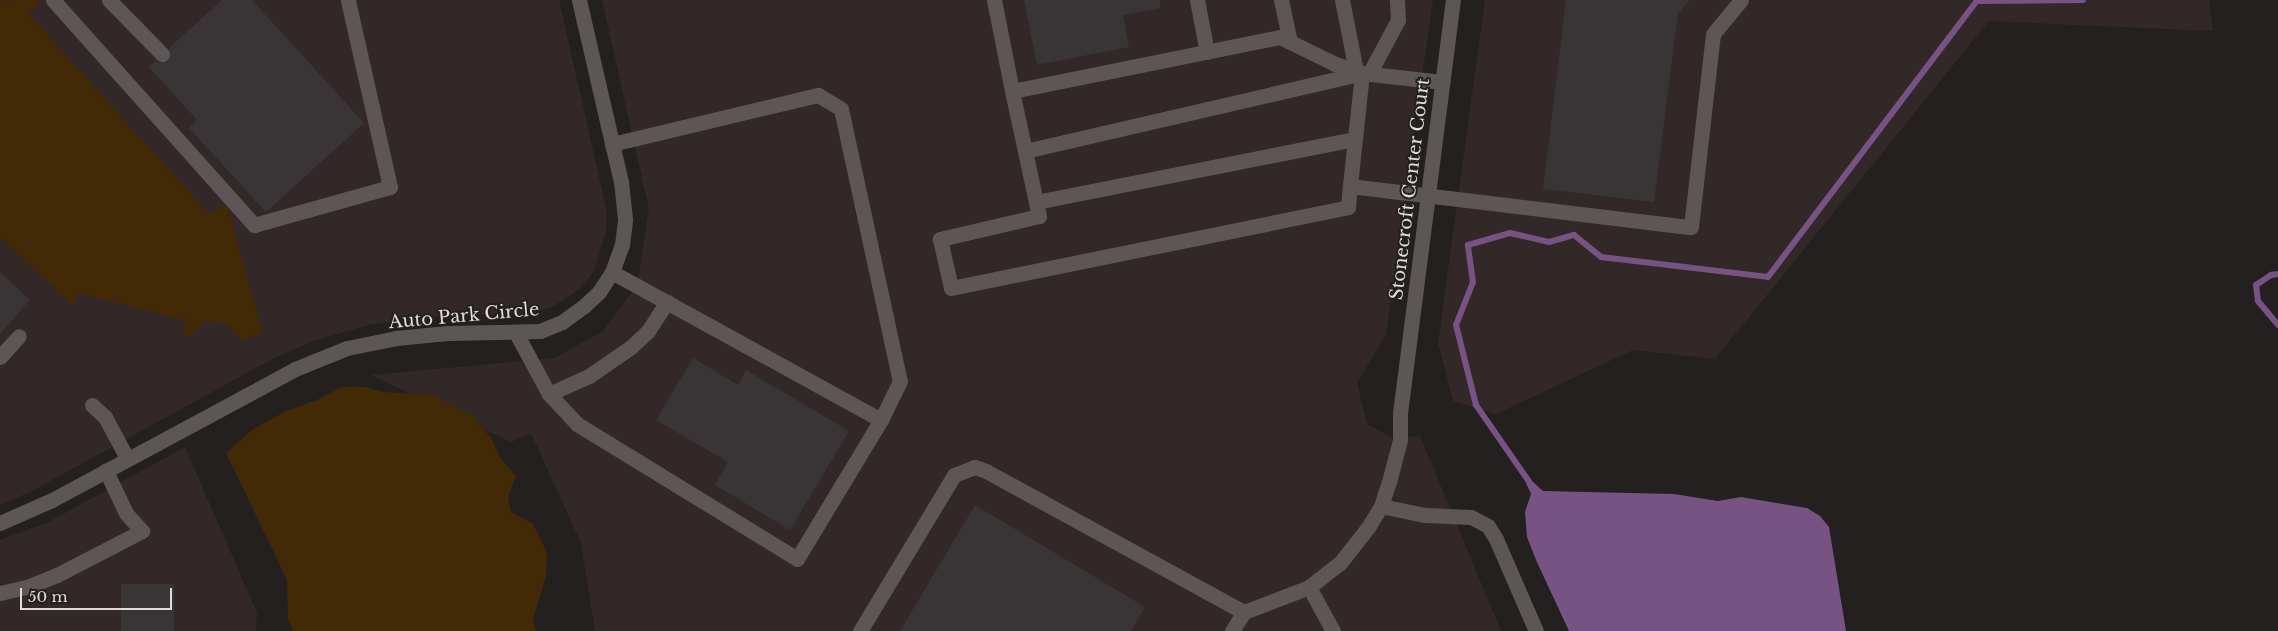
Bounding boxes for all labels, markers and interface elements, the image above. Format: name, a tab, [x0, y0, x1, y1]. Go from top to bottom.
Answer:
street label: Stonecroft Center Court	[1386, 77, 1434, 301]
street label: Auto Park Circle	[388, 299, 540, 333]
scale bar	[22, 578, 175, 610]
text: 50 m	[28, 587, 68, 606]

